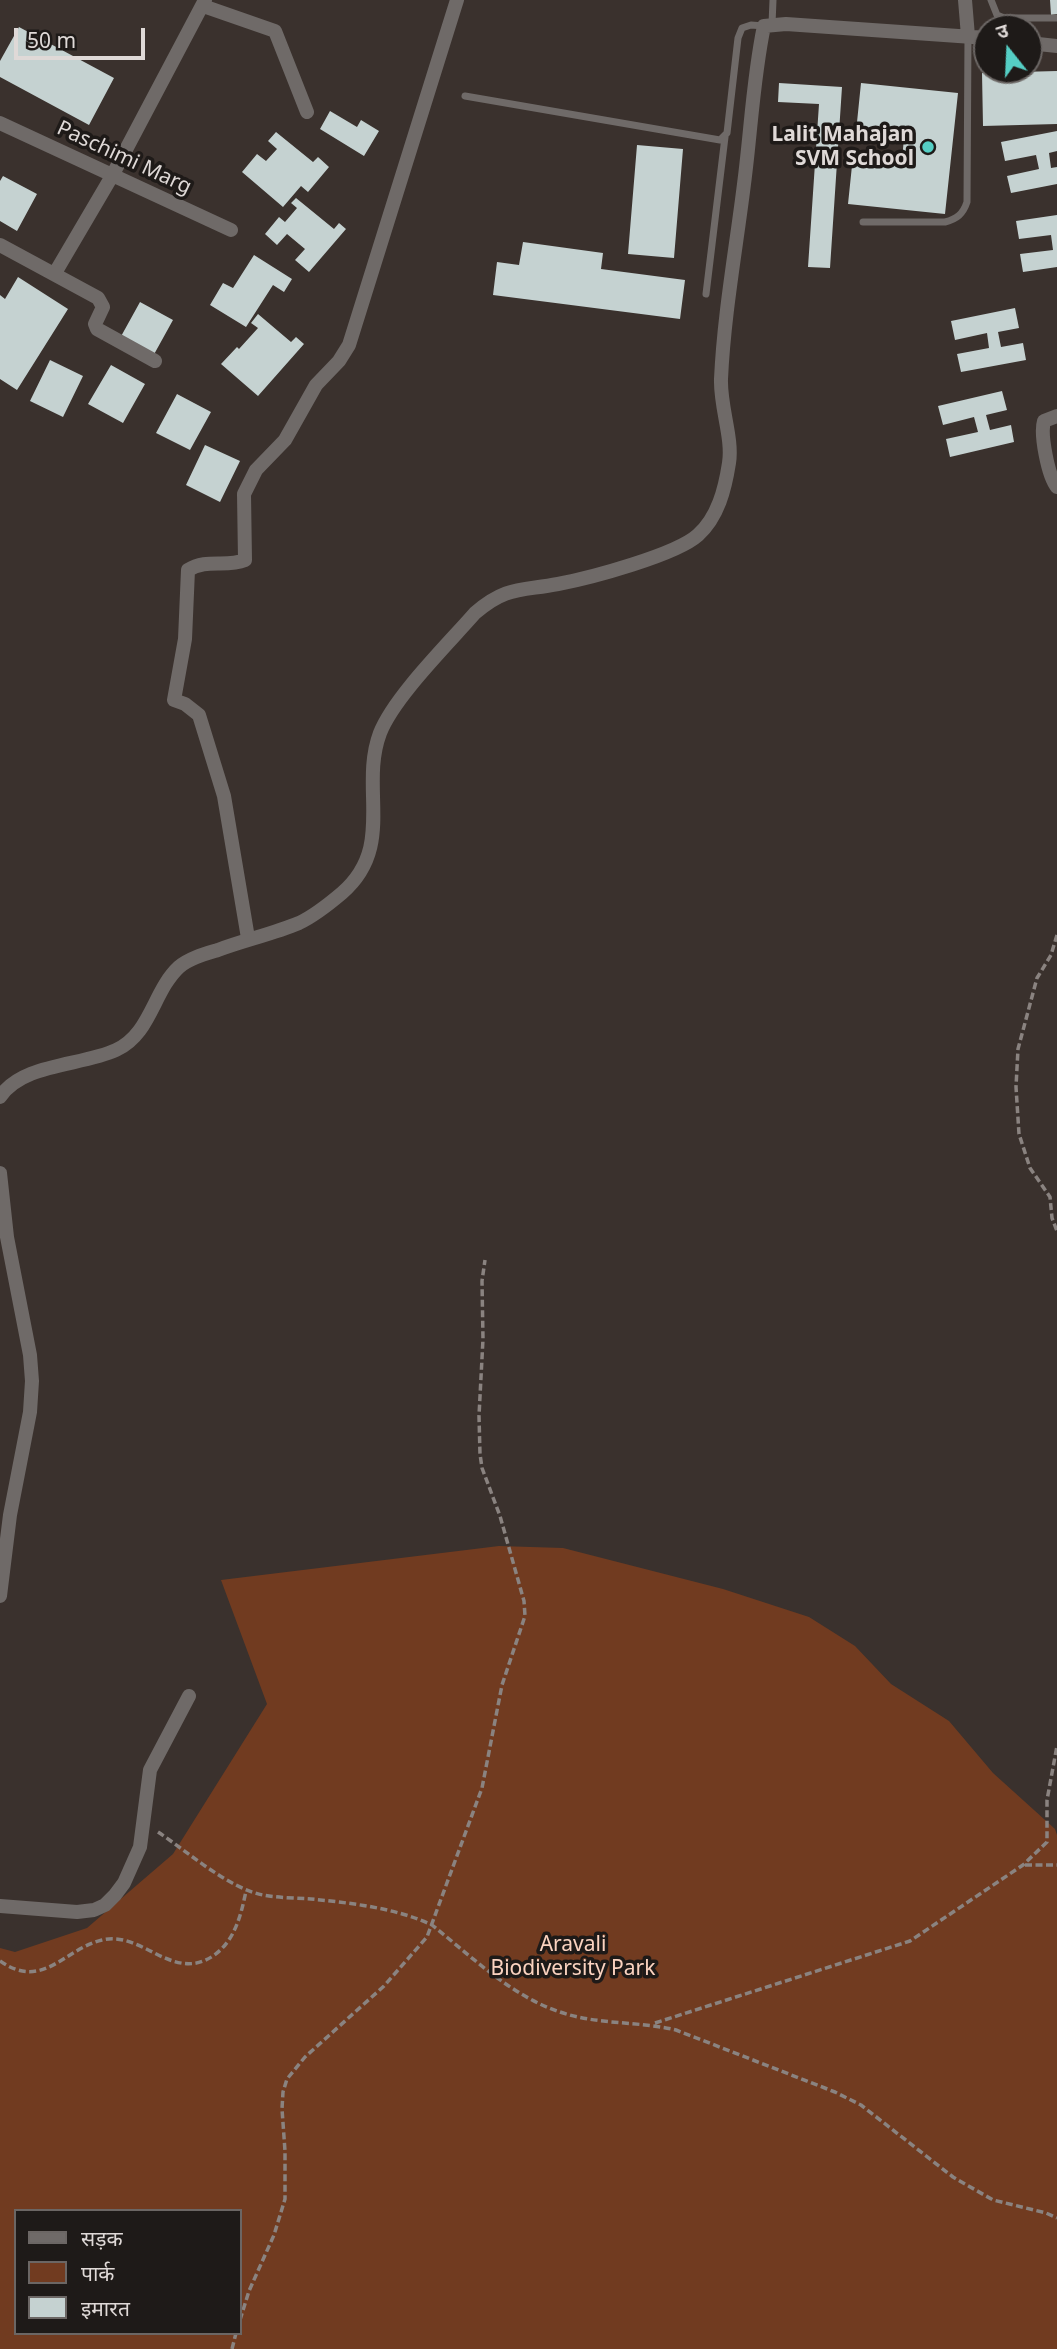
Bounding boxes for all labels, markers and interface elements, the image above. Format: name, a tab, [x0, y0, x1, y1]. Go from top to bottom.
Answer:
scale bar	[18, 14, 149, 58]
north arrow	[973, 14, 1043, 84]
text: उ	[993, 17, 1011, 45]
text: 50 m	[27, 26, 76, 54]
street label: Paschimi Marg	[53, 116, 195, 200]
place label: Lalit Mahajan SVM School	[771, 122, 914, 172]
marker: Lalit Mahajan SVM School	[920, 139, 936, 155]
park label: Aravali Biodiversity Park	[491, 1932, 655, 1982]
legend	[14, 2209, 242, 2335]
text: सड़क	[81, 2224, 123, 2252]
text: पार्क	[81, 2259, 115, 2287]
text: इमारत	[81, 2294, 130, 2322]

